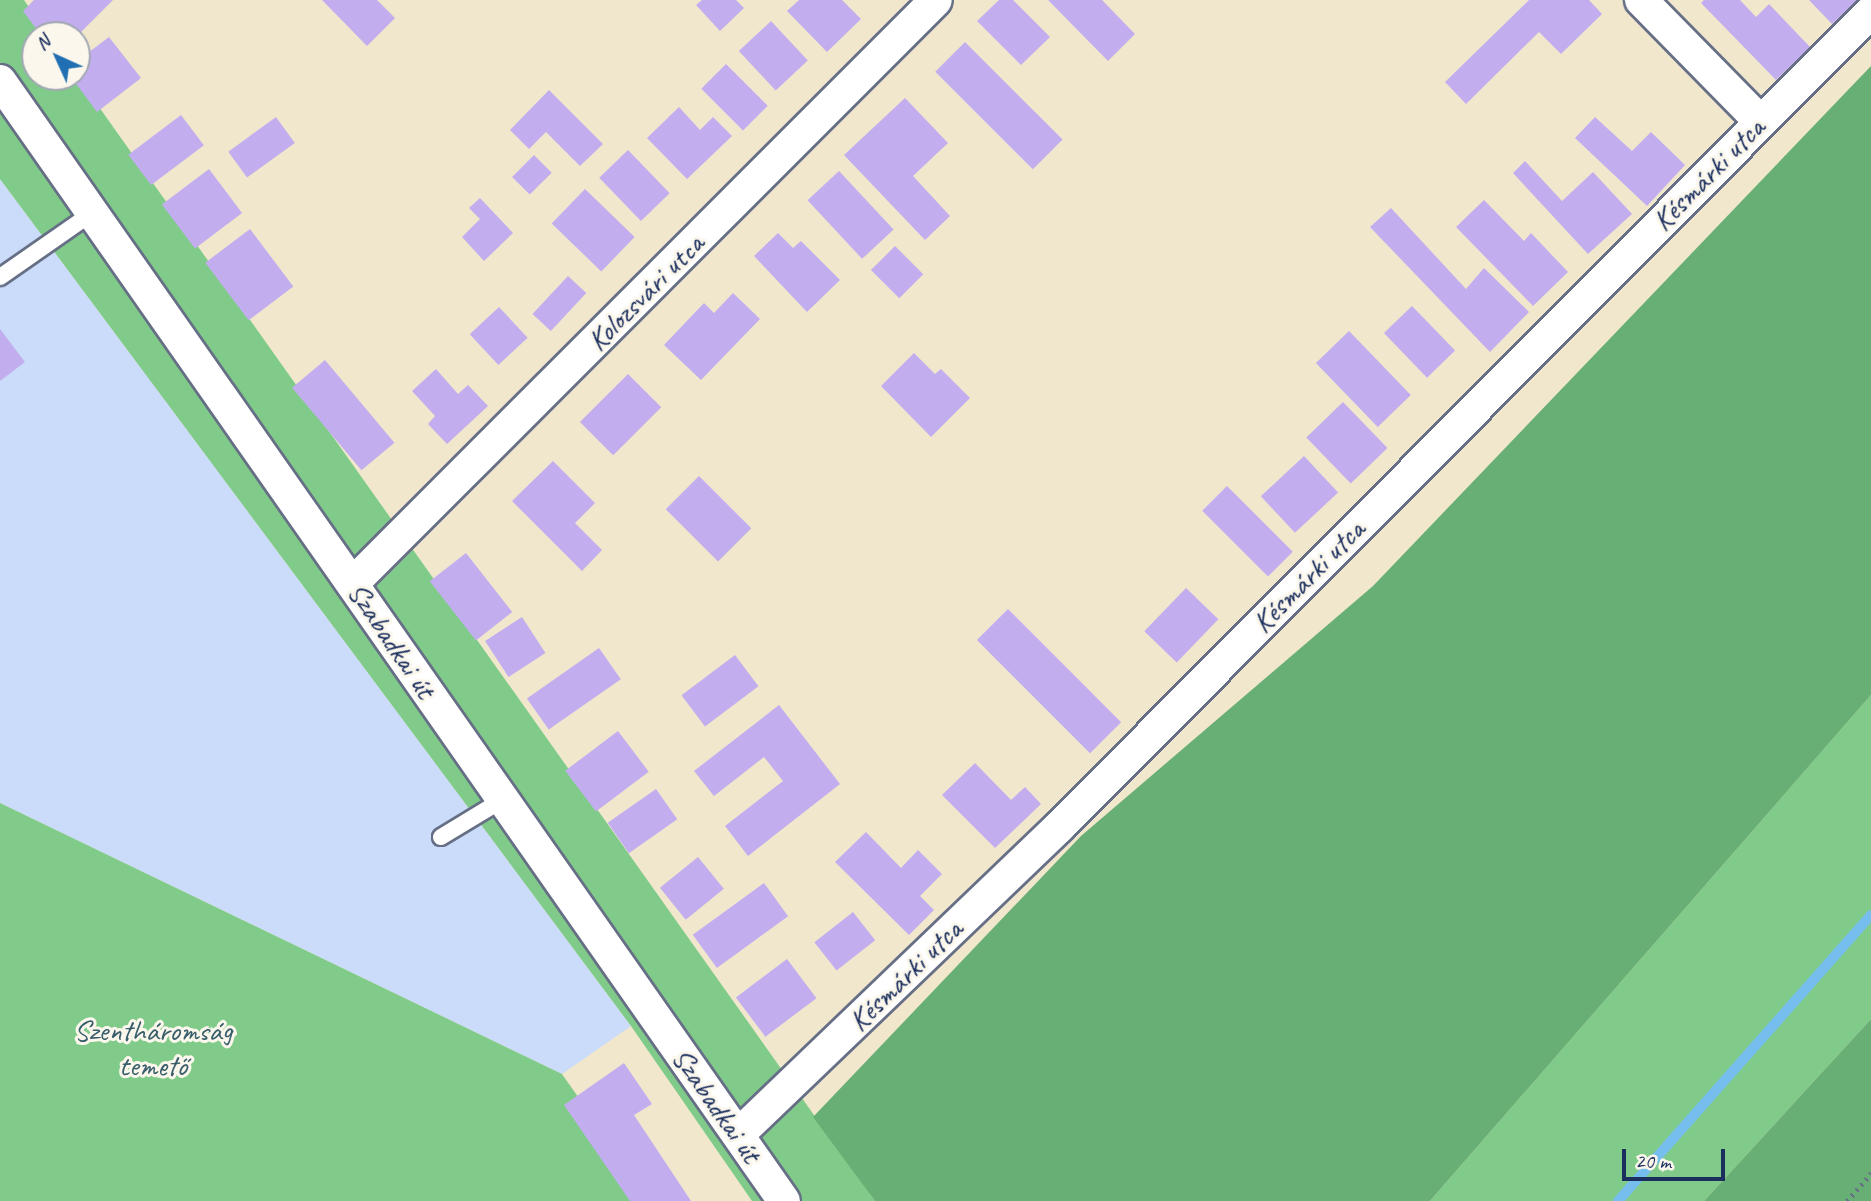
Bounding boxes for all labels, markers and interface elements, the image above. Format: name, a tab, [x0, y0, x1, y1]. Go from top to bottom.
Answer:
north arrow	[21, 21, 91, 91]
text: N	[30, 30, 55, 55]
street label: Késmárki utca	[1644, 110, 1772, 238]
street label: Kolozsvári utca	[579, 226, 711, 358]
street label: Késmárki utca	[1244, 512, 1372, 640]
street label: Szabadkai út	[340, 575, 444, 705]
street label: Késmárki utca	[840, 912, 970, 1038]
park label: Szentháromság temető	[74, 1012, 232, 1082]
street label: Szabadkai út	[664, 1041, 770, 1169]
scale bar	[1626, 1134, 1729, 1178]
text: 20 m	[1635, 1148, 1671, 1174]

